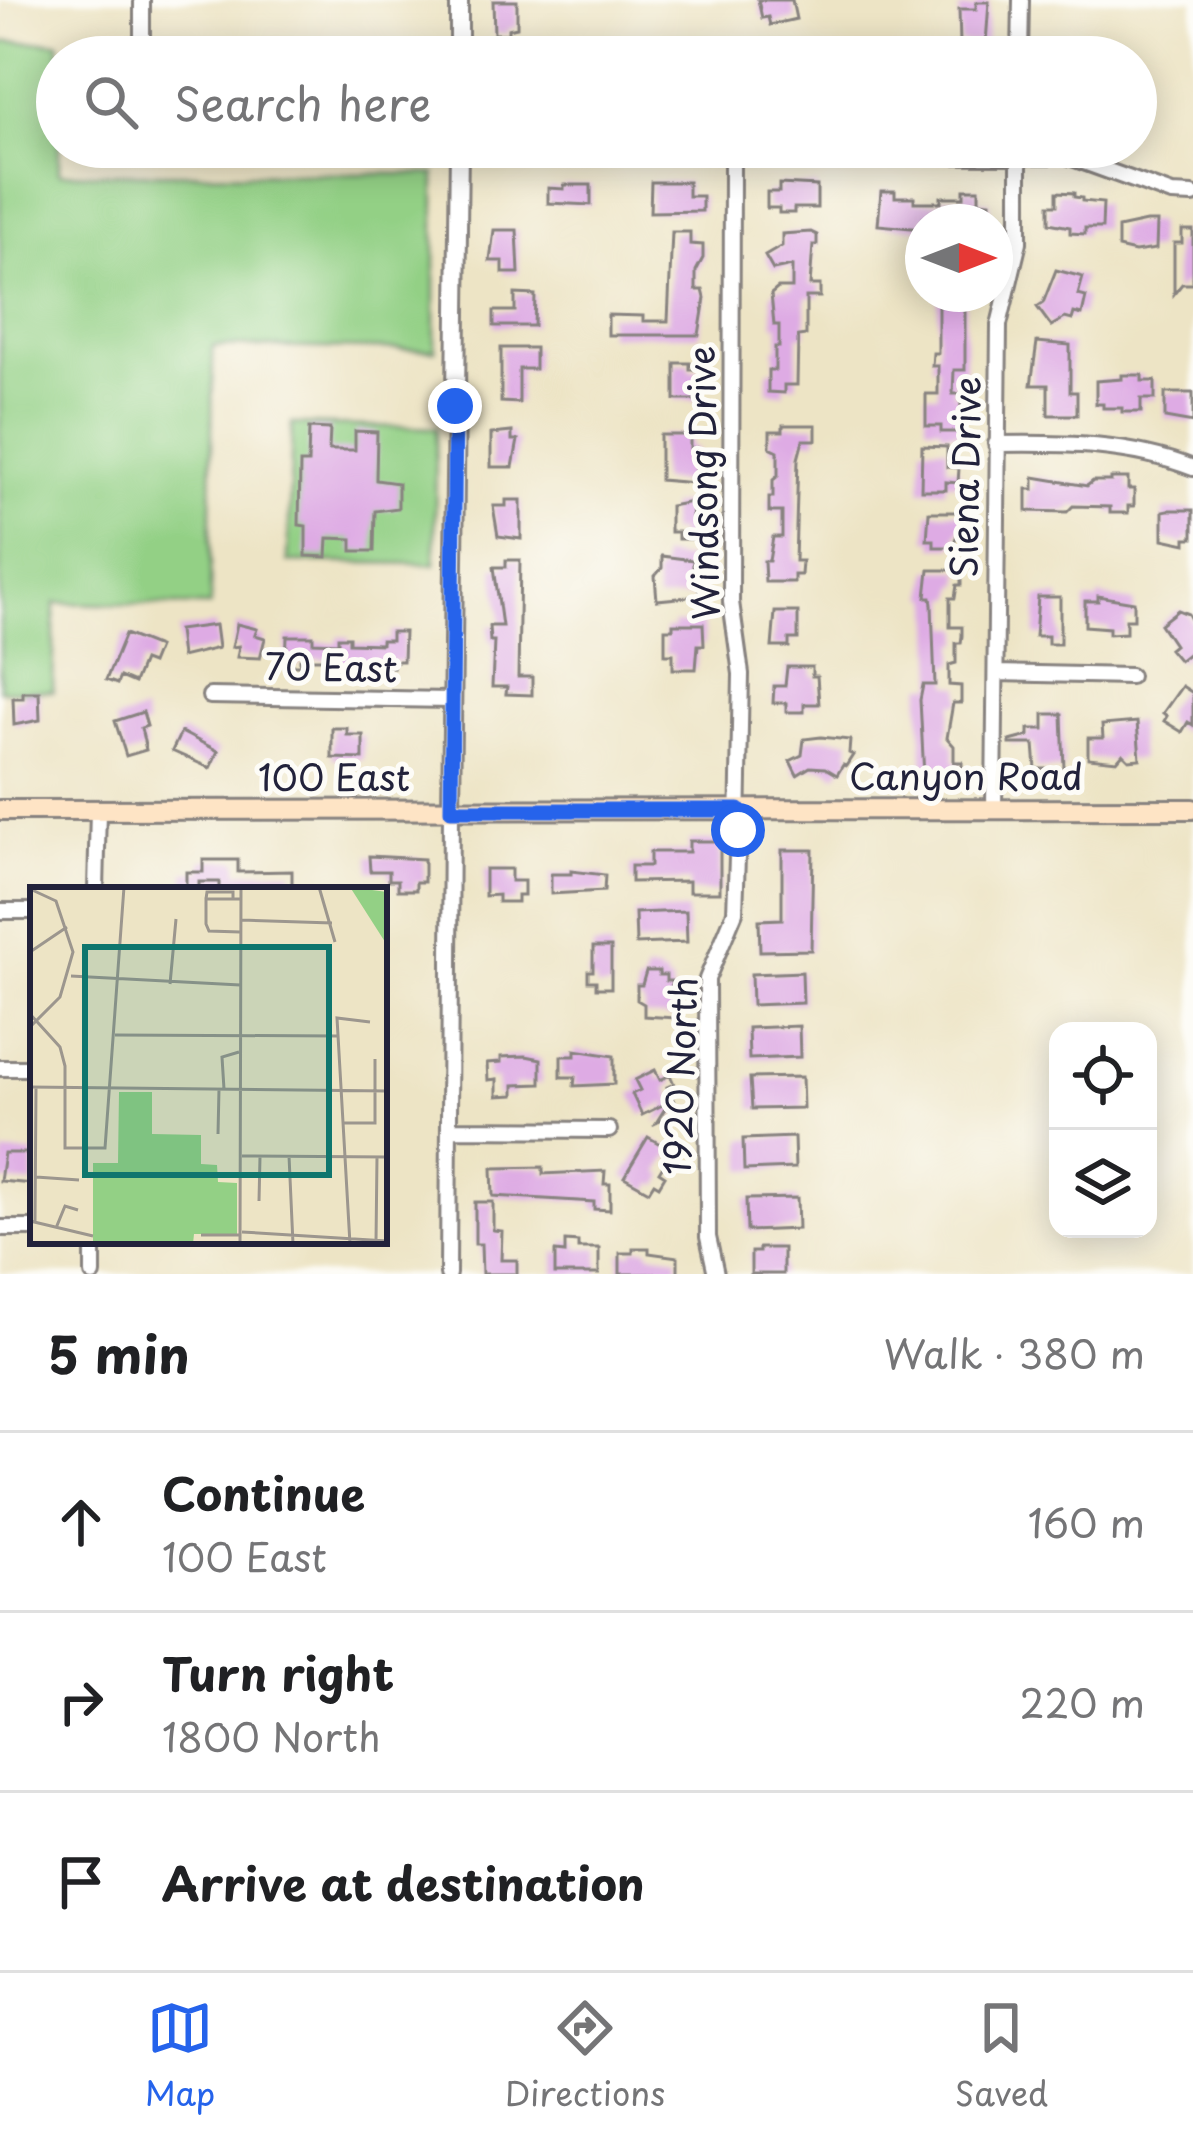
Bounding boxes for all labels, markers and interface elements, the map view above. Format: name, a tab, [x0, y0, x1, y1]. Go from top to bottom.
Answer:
search box	[36, 36, 1157, 168]
text: Search here	[174, 68, 431, 136]
icon: search	[78, 69, 144, 135]
north arrow	[905, 204, 1013, 312]
street label: Windsong Drive	[673, 345, 731, 621]
street label: Siena Drive	[935, 376, 993, 578]
route end	[428, 379, 482, 433]
street label: 70 East	[264, 638, 398, 694]
street label: Canyon Road	[849, 748, 1083, 802]
street label: 100 East	[258, 749, 410, 803]
route start	[711, 803, 765, 857]
inset map	[30, 887, 387, 1244]
street label: 1920 North	[649, 976, 709, 1176]
map controls	[1049, 1022, 1157, 1238]
button: locate	[1049, 1022, 1157, 1130]
button: layers	[1049, 1130, 1157, 1238]
text: 5 min	[48, 1314, 190, 1391]
text: Walk · 380 m	[884, 1323, 1145, 1382]
text: Continue	[162, 1458, 365, 1526]
icon: ahead	[48, 1489, 114, 1555]
text: 160 m	[1028, 1492, 1145, 1551]
text: 100 East	[162, 1526, 327, 1585]
text: Turn right	[162, 1638, 394, 1706]
icon: right	[48, 1669, 114, 1735]
text: 220 m	[1020, 1672, 1145, 1731]
text: 1800 North	[162, 1706, 381, 1765]
text: Arrive at destination	[162, 1848, 645, 1916]
icon: arrive	[48, 1849, 114, 1915]
tab: Map	[145, 1995, 215, 2117]
tab: Directions	[505, 1995, 665, 2117]
tab: Saved	[955, 1995, 1048, 2117]

